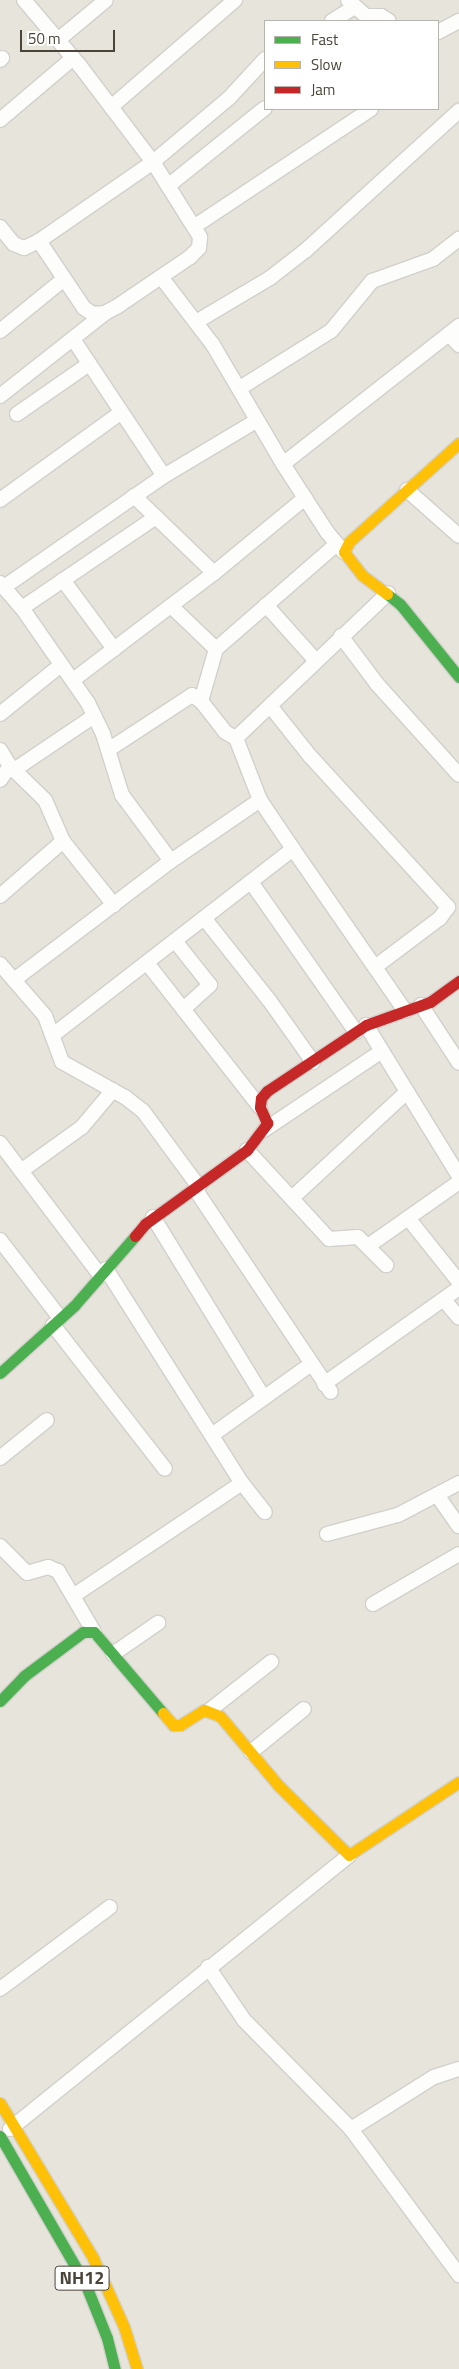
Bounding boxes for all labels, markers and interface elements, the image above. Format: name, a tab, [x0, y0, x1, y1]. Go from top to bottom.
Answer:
scale bar	[22, 20, 118, 52]
legend	[264, 20, 439, 110]
text: 50 m	[28, 27, 61, 50]
text: Fast	[311, 28, 338, 51]
text: Slow	[311, 53, 342, 76]
text: Jam	[311, 78, 335, 101]
road number: NH12	[54, 2262, 110, 2294]

